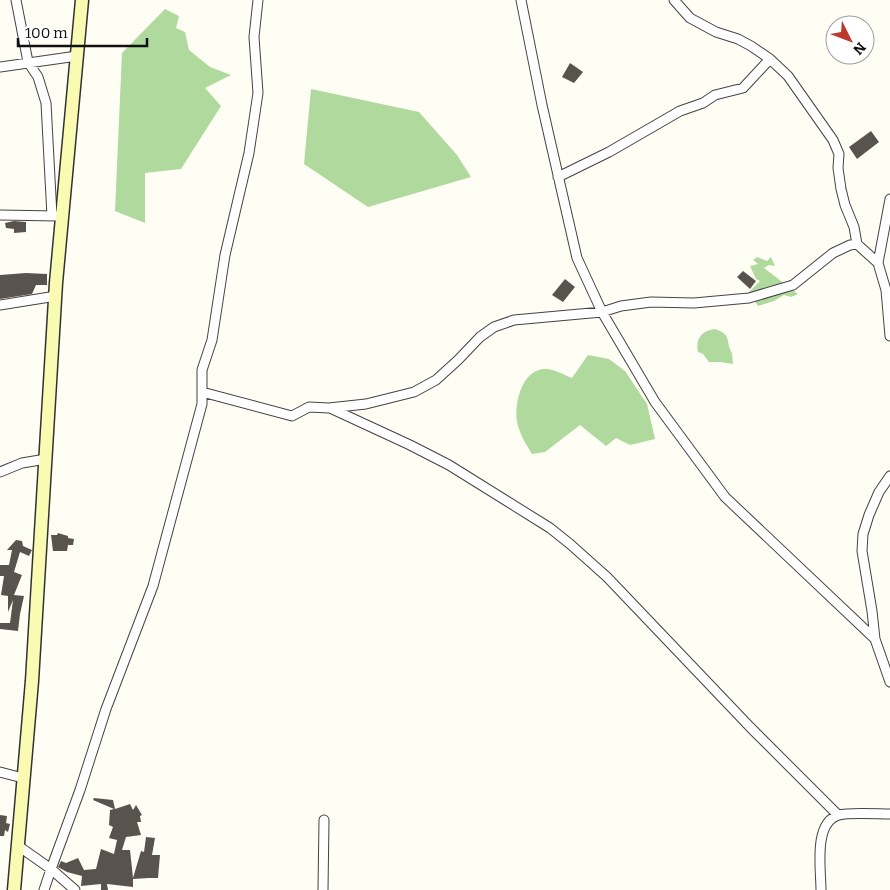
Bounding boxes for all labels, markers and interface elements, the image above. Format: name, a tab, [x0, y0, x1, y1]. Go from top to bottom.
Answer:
scale bar	[18, 15, 146, 47]
north arrow	[825, 15, 875, 65]
text: 100 m	[25, 24, 68, 42]
text: N	[849, 39, 869, 58]

